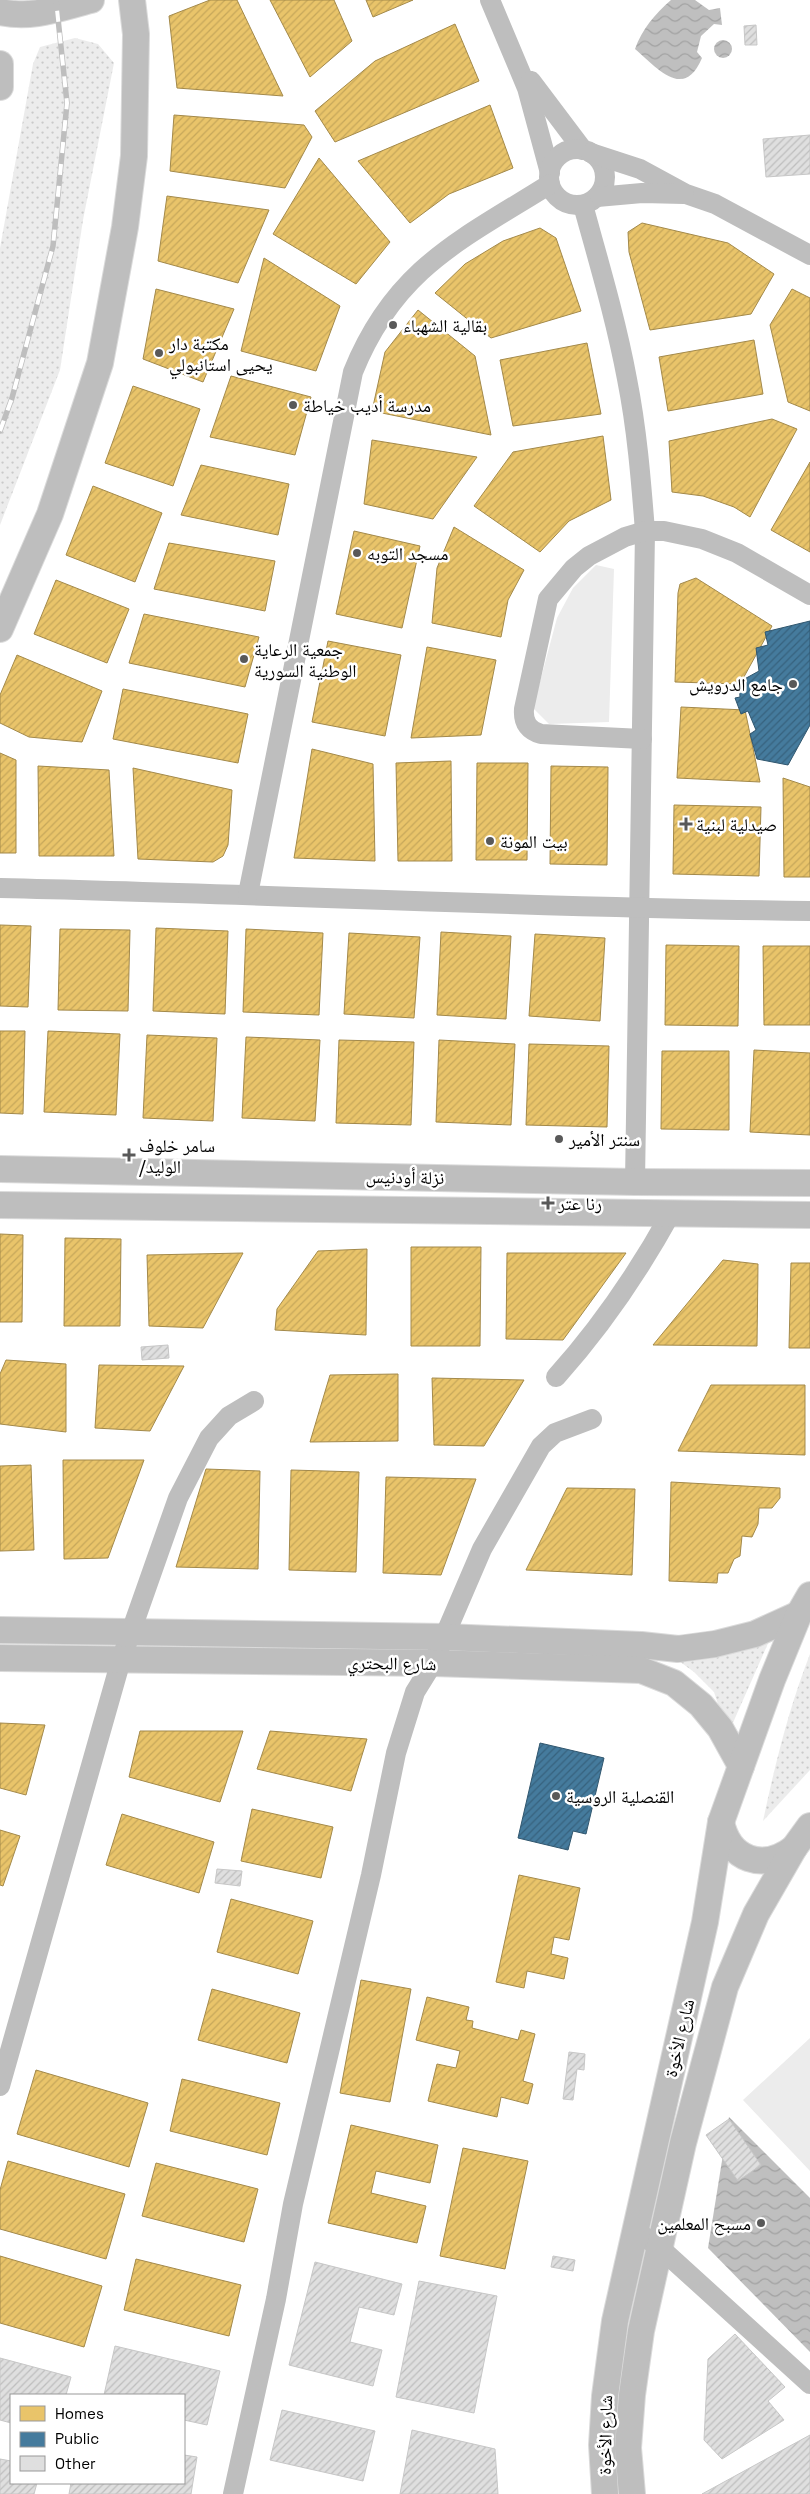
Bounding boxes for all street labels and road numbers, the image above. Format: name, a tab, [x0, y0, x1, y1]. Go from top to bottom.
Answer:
street label: نزلة أودنيس	[365, 1165, 445, 1189]
street label: شارع البحتري	[347, 1651, 437, 1679]
street label: شارع الأخوة	[659, 1997, 699, 2079]
street label: شارع الأخوة	[593, 2395, 617, 2475]

